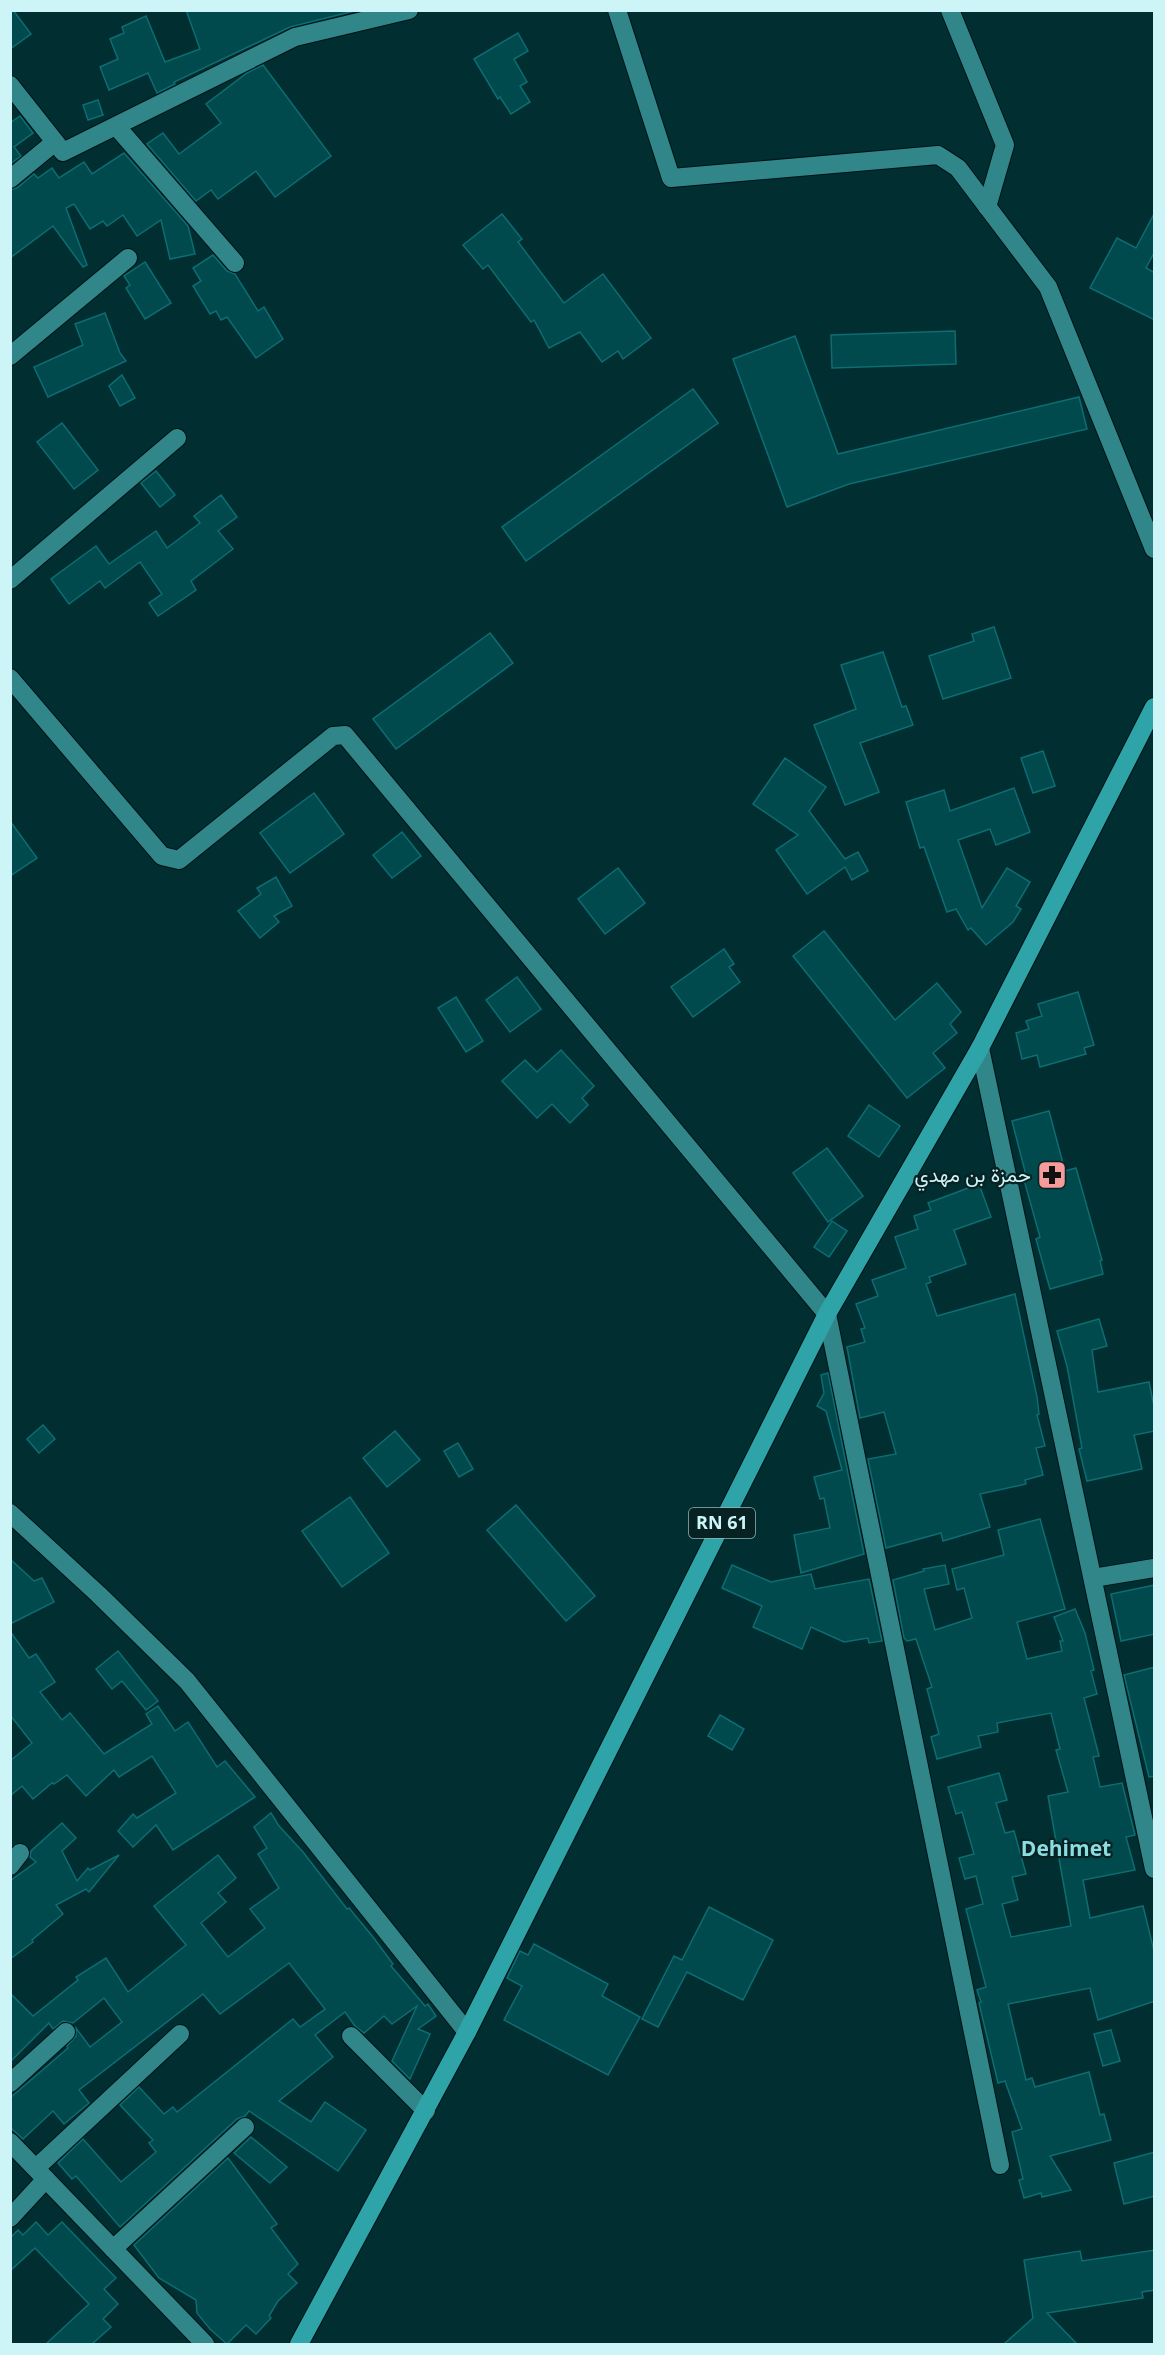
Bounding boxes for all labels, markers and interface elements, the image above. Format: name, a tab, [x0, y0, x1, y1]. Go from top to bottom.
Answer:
pharmacy icon: حمزة بن مهدي	[1036, 1159, 1068, 1191]
place label: حمزة بن مهدي	[915, 1161, 1031, 1192]
road number: RN 61	[689, 1508, 755, 1538]
district label: Dehimet	[1021, 1834, 1111, 1862]

